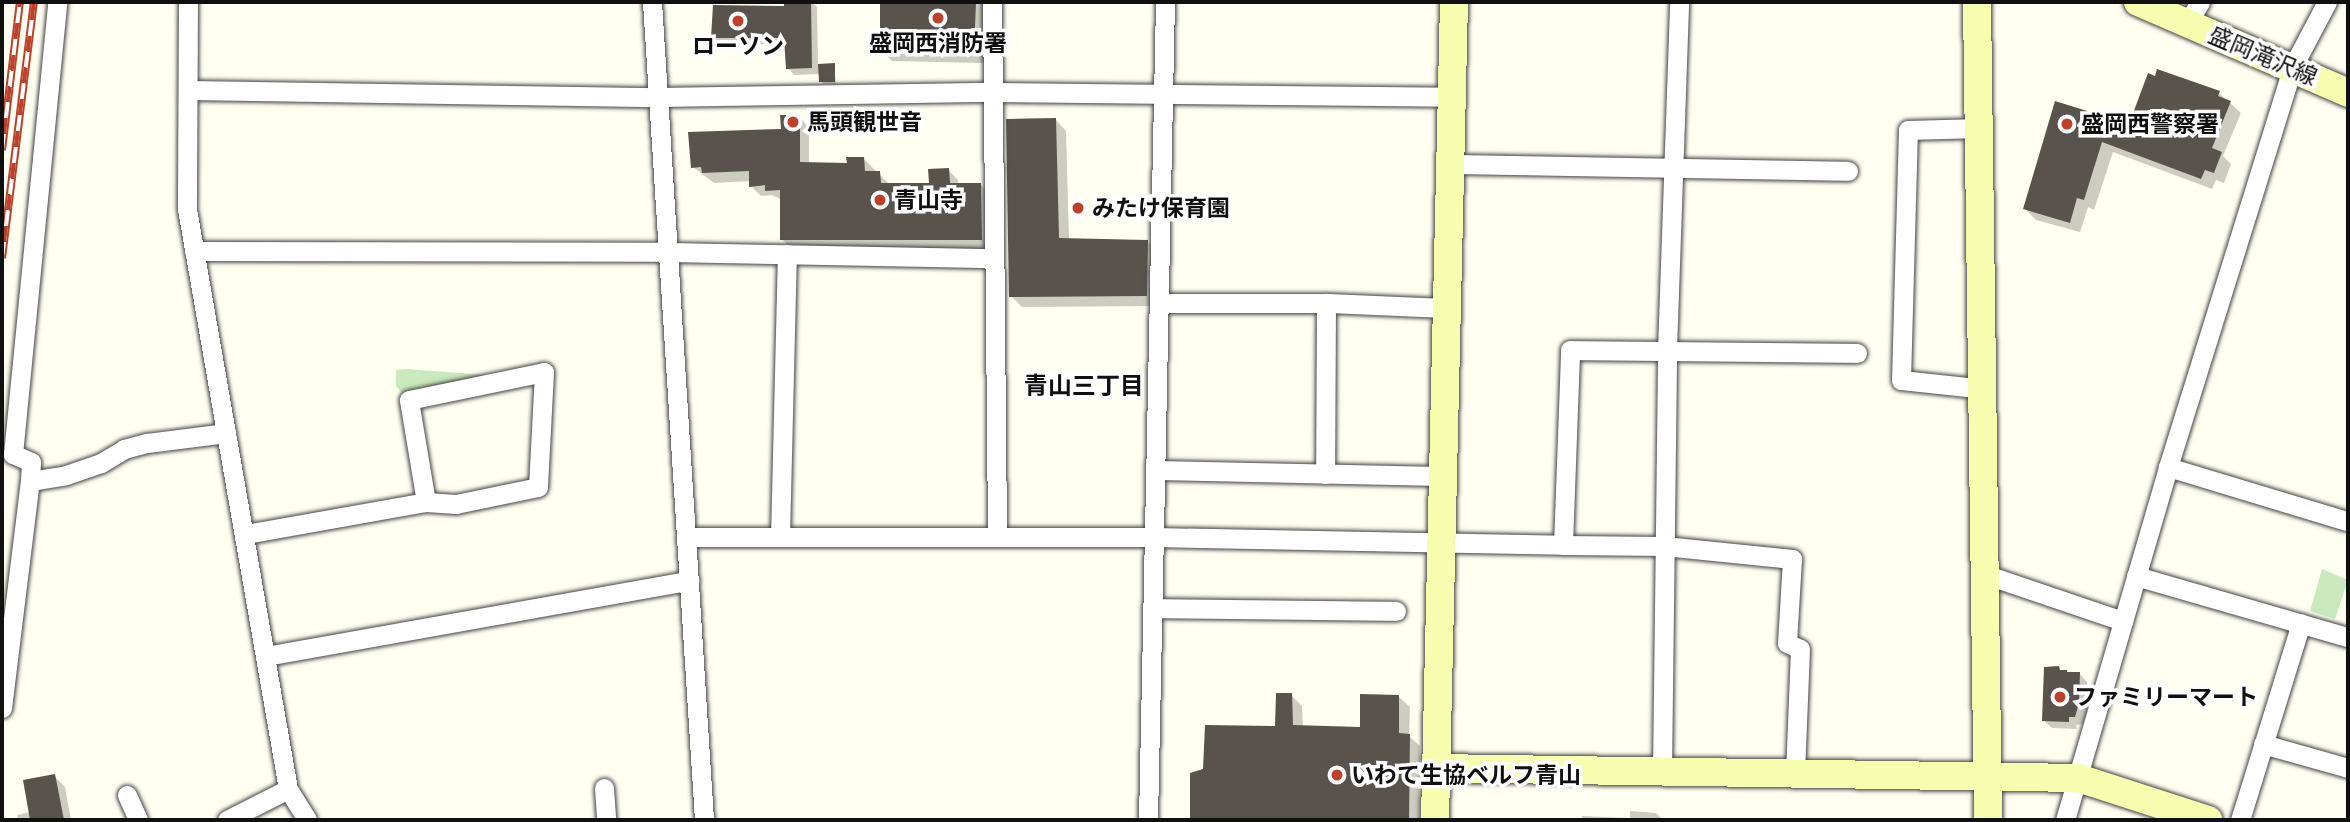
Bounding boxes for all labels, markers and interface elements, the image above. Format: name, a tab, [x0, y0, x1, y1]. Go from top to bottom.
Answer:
marker: 盛岡西消防署	[930, 10, 946, 26]
marker: ローソン	[730, 13, 746, 29]
street label: 盛岡滝沢線	[2205, 21, 2321, 91]
place label: 盛岡西消防署	[869, 29, 1007, 57]
place label: ローソン	[692, 32, 784, 60]
place label: 馬頭観世音	[807, 108, 922, 136]
place label: 盛岡西警察署	[2081, 110, 2219, 138]
marker: 馬頭観世音	[785, 114, 801, 130]
marker: 盛岡西警察署	[2059, 116, 2075, 132]
place label: 青山寺	[894, 186, 963, 214]
marker: 青山寺	[872, 192, 888, 208]
place label: みたけ保育園	[1092, 194, 1230, 222]
marker: みたけ保育園	[1070, 200, 1086, 216]
district label: 青山三丁目	[1024, 372, 1144, 400]
place label: ファミリーマート	[2074, 683, 2258, 711]
marker: ファミリーマート	[2052, 689, 2068, 705]
place label: いわて生協ベルフ青山	[1351, 761, 1581, 789]
marker: いわて生協ベルフ青山	[1329, 767, 1345, 783]

